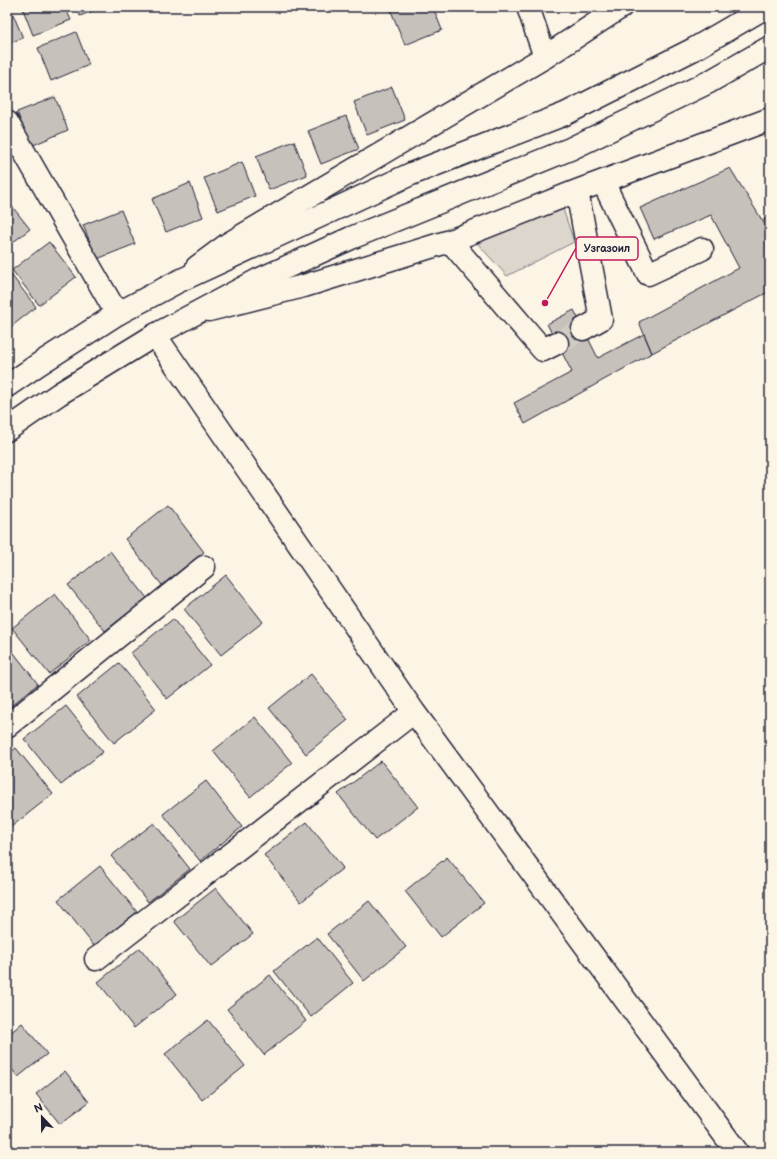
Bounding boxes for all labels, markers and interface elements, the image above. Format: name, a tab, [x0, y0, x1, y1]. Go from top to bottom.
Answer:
callout: Узгазоил	[576, 237, 638, 260]
text: Узгазоил	[584, 242, 630, 255]
north arrow	[22, 1097, 62, 1137]
text: N	[32, 1101, 45, 1116]

